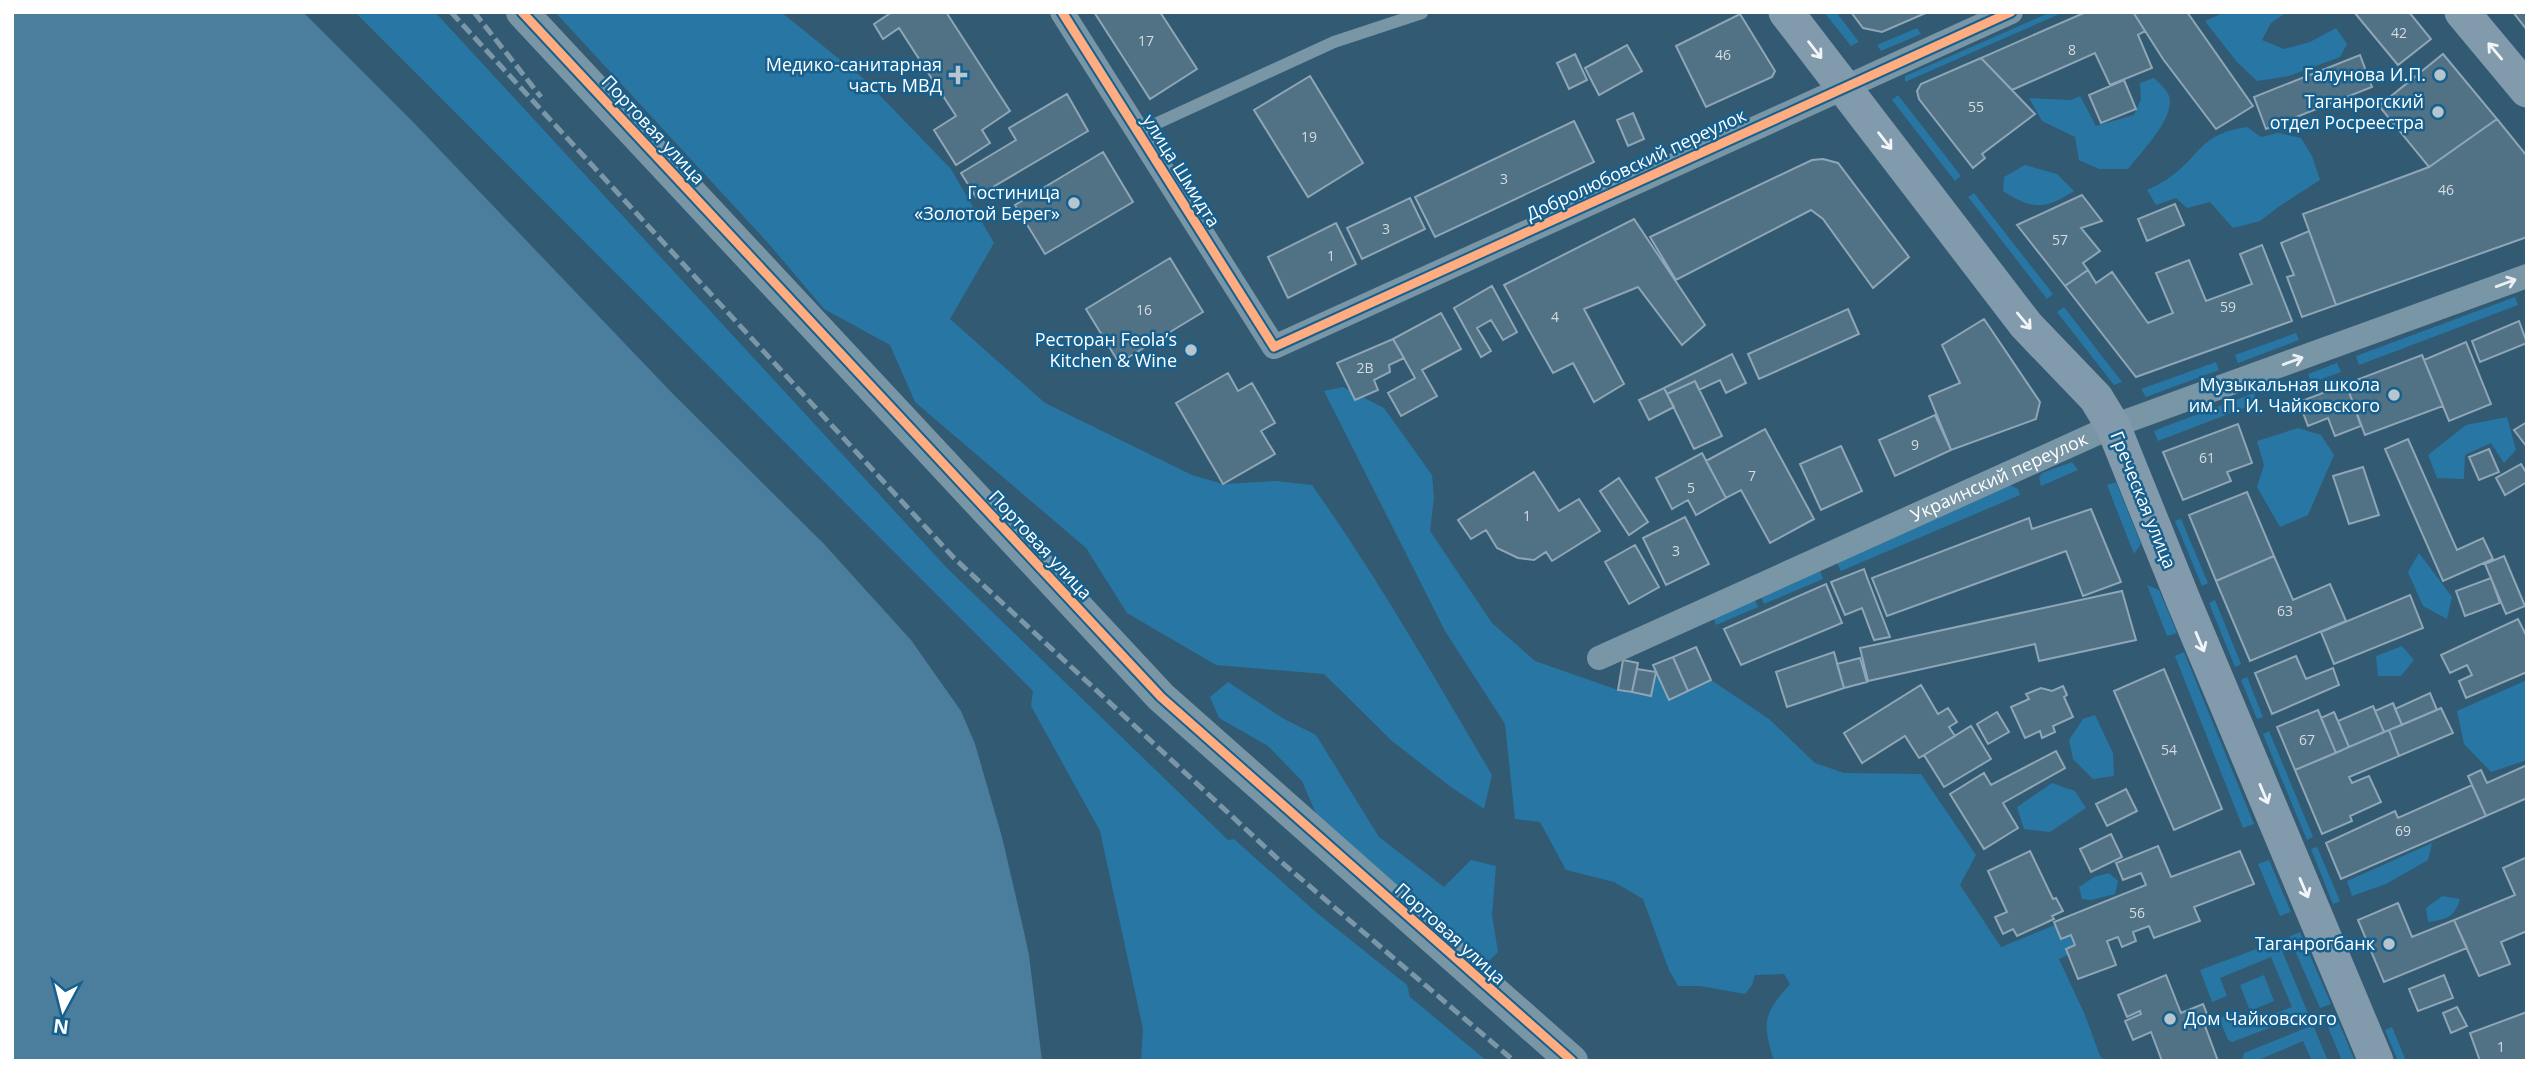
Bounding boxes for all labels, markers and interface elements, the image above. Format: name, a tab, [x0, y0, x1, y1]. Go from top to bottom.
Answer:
house number: 42	[2391, 23, 2407, 42]
house number: 17	[1138, 31, 1154, 50]
one-way arrow	[1807, 40, 1822, 59]
house number: 8	[2068, 40, 2076, 59]
one-way arrow	[2487, 43, 2502, 61]
house number: 46	[1715, 45, 1731, 64]
place label: Медико-санитарная часть МВД	[766, 52, 942, 97]
place label: Галунова И.П.	[2304, 62, 2426, 86]
marker: Медико-санитарная часть МВД	[948, 65, 968, 85]
marker: Галунова И.П.	[2432, 67, 2448, 83]
street label: Портовая улица	[597, 69, 711, 189]
place label: Таганрогский отдел Росреестра	[2270, 89, 2424, 134]
house number: 55	[1968, 97, 1984, 116]
street label: Добролюбовский переулок	[1522, 102, 1750, 226]
marker: Таганрогский отдел Росреестра	[2430, 104, 2446, 120]
street label: улица Шмидта	[1138, 110, 1226, 231]
house number: 19	[1301, 127, 1317, 146]
one-way arrow	[1878, 131, 1893, 150]
house number: 3	[1500, 169, 1508, 188]
place label: Гостиница «Золотой Берег»	[914, 180, 1060, 225]
house number: 46	[2438, 180, 2454, 199]
marker: Гостиница «Золотой Берег»	[1066, 195, 1082, 211]
house number: 3	[1382, 219, 1390, 238]
house number: 57	[2052, 230, 2068, 249]
house number: 1	[1327, 246, 1335, 265]
one-way arrow	[2495, 276, 2517, 288]
house number: 59	[2220, 297, 2236, 316]
house number: 16	[1136, 300, 1152, 319]
house number: 4	[1551, 307, 1559, 326]
one-way arrow	[2016, 312, 2032, 330]
place label: Ресторан Feola’s Kitchen & Wine	[1035, 327, 1177, 372]
marker: Ресторан Feola’s Kitchen & Wine	[1183, 342, 1199, 358]
one-way arrow	[2281, 354, 2303, 366]
house number: 2В	[1356, 358, 1374, 377]
place label: Музыкальная школа им. П. И. Чайковского	[2189, 372, 2380, 417]
marker: Музыкальная школа им. П. И. Чайковского	[2386, 387, 2402, 403]
street label: Украинский переулок	[1906, 426, 2092, 527]
street label: Греческая улица	[2105, 427, 2182, 572]
house number: 9	[1911, 435, 1919, 454]
house number: 61	[2199, 448, 2215, 467]
house number: 7	[1748, 466, 1756, 485]
house number: 5	[1687, 478, 1695, 497]
street label: Портовая улица	[984, 484, 1098, 604]
house number: 1	[1523, 506, 1531, 525]
house number: 3	[1672, 541, 1680, 560]
house number: 63	[2277, 601, 2293, 620]
one-way arrow	[2195, 630, 2208, 652]
house number: 67	[2299, 730, 2315, 749]
house number: 54	[2161, 740, 2177, 759]
one-way arrow	[2258, 782, 2271, 804]
house number: 69	[2395, 821, 2411, 840]
street label: Портовая улица	[1390, 877, 1511, 989]
one-way arrow	[2298, 877, 2311, 898]
house number: 56	[2129, 903, 2145, 922]
place label: Таганрогбанк	[2255, 931, 2376, 955]
marker: Таганрогбанк	[2381, 936, 2397, 952]
north arrow	[28, 975, 98, 1045]
place label: Дом Чайковского	[2184, 1006, 2337, 1030]
marker: Дом Чайковского	[2162, 1011, 2178, 1027]
text: N	[52, 1013, 70, 1041]
house number: 1	[2497, 1037, 2505, 1056]

